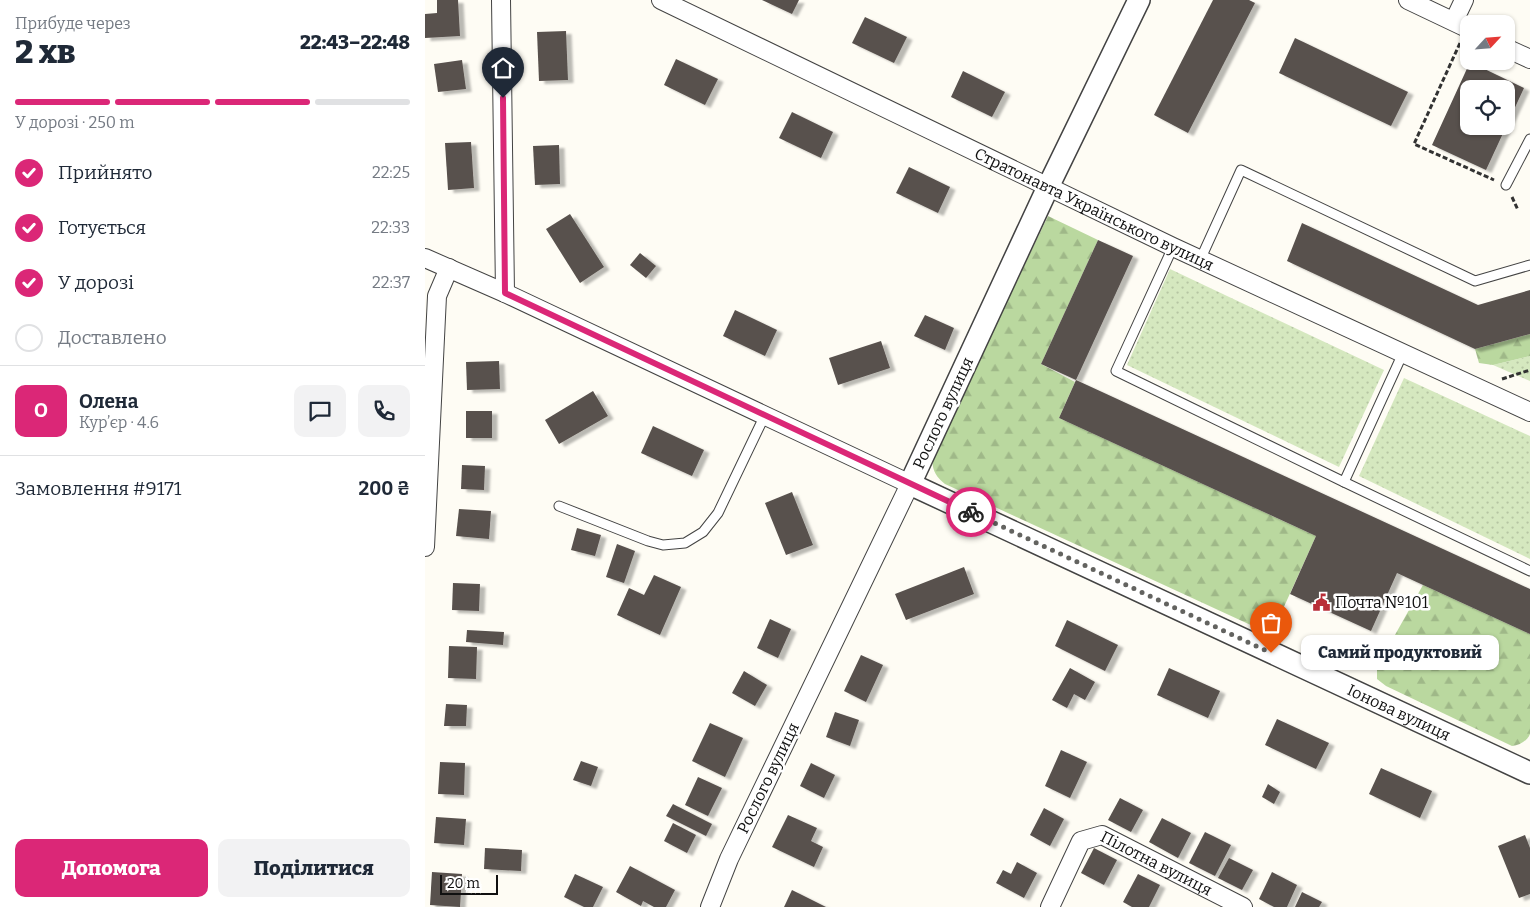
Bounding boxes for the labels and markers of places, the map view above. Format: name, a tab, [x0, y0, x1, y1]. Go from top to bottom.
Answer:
pin	[482, 47, 524, 98]
public building icon: Почта №101	[1311, 592, 1331, 612]
place label: Почта №101	[1335, 593, 1429, 612]
pin	[1250, 602, 1292, 653]
callout: Самий продуктовий	[1301, 636, 1499, 670]

